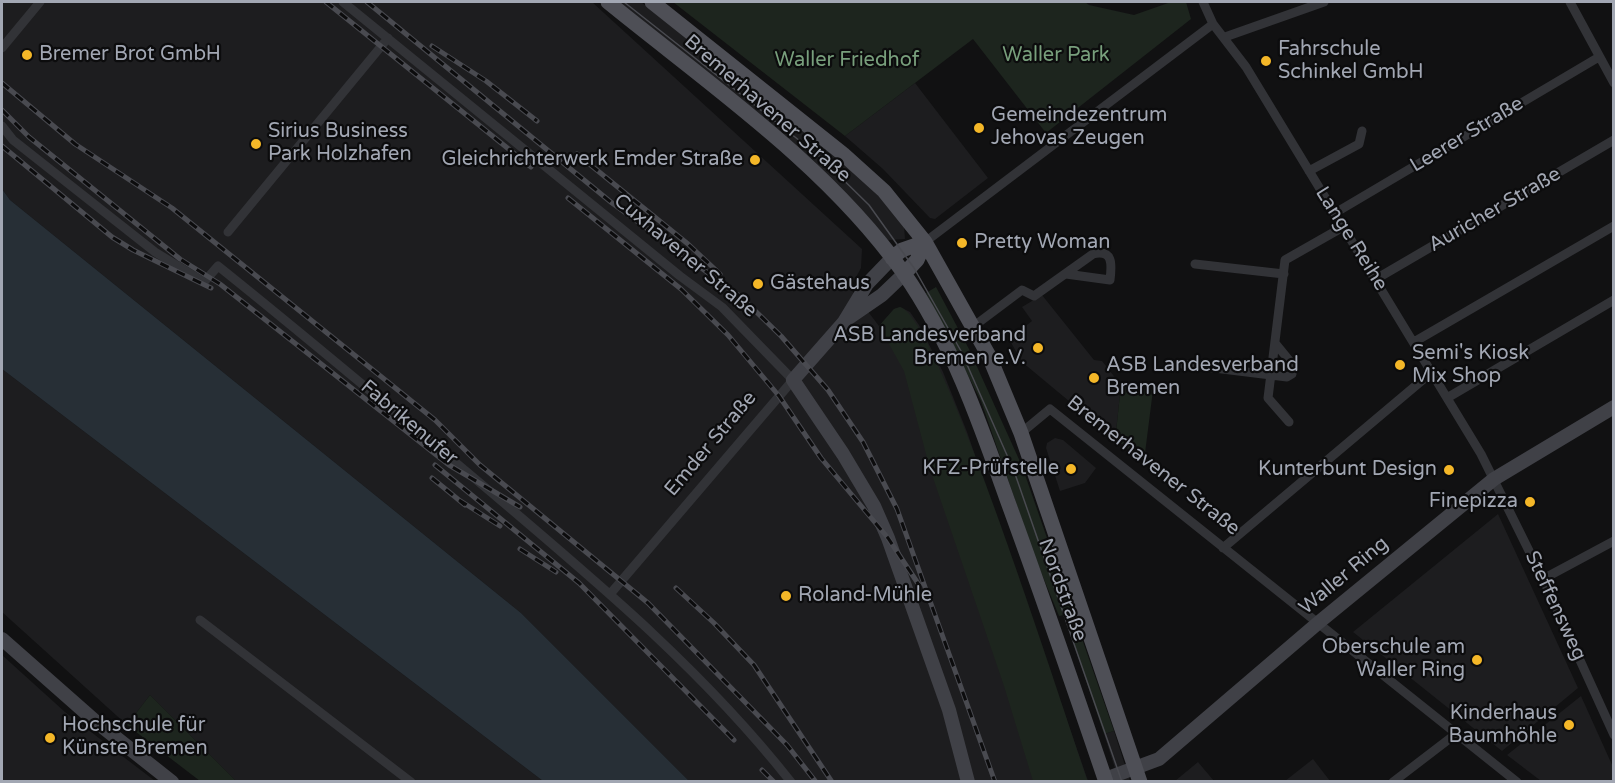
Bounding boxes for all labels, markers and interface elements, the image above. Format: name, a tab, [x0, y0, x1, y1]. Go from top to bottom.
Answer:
street label: Bremerhavener Straße	[679, 30, 855, 188]
place label: Fahrschule Schinkel GmbH	[1278, 38, 1423, 85]
place label: Bremer Brot GmbH	[39, 43, 221, 67]
park label: Waller Park	[1002, 44, 1110, 68]
marker: Bremer Brot GmbH	[20, 48, 34, 62]
park label: Waller Friedhof	[775, 49, 919, 73]
marker: Fahrschule Schinkel GmbH	[1259, 54, 1273, 68]
street label: Leerer Straße	[1406, 92, 1528, 178]
place label: Gemeindezentrum Jehovas Zeugen	[991, 104, 1167, 151]
place label: Sirius Business Park Holzhafen	[268, 120, 412, 167]
marker: Gemeindezentrum Jehovas Zeugen	[972, 121, 986, 135]
marker: Sirius Business Park Holzhafen	[249, 137, 263, 151]
place label: Gleichrichterwerk Emder Straße	[442, 148, 743, 172]
marker: Gleichrichterwerk Emder Straße	[748, 153, 762, 167]
street label: Auricher Straße	[1425, 163, 1565, 257]
street label: Lange Reihe	[1310, 183, 1392, 295]
street label: Cuxhavener Straße	[608, 189, 762, 323]
place label: Pretty Woman	[974, 231, 1110, 255]
marker: Pretty Woman	[955, 236, 969, 250]
place label: Gästehaus	[770, 272, 870, 296]
marker: Gästehaus	[751, 277, 765, 291]
place label: ASB Landesverband Bremen e.V.	[833, 324, 1026, 371]
marker: ASB Landesverband Bremen e.V.	[1031, 341, 1045, 355]
place label: Semi's Kiosk Mix Shop	[1412, 342, 1529, 389]
place label: ASB Landesverband Bremen	[1106, 354, 1299, 401]
marker: Semi's Kiosk Mix Shop	[1393, 358, 1407, 372]
marker: ASB Landesverband Bremen	[1087, 371, 1101, 385]
street label: Fabrikenufer	[356, 375, 462, 471]
street label: Emder Straße	[660, 387, 762, 501]
street label: Bremerhavener Straße	[1062, 391, 1244, 541]
place label: KFZ-Prüfstelle	[922, 457, 1059, 481]
place label: Kunterbunt Design	[1258, 458, 1437, 482]
marker: KFZ-Prüfstelle	[1064, 462, 1078, 476]
marker: Kunterbunt Design	[1442, 463, 1456, 477]
place label: Finepizza	[1429, 490, 1518, 514]
marker: Finepizza	[1523, 495, 1537, 509]
street label: Waller Ring	[1295, 532, 1393, 620]
street label: Nordstraße	[1032, 535, 1092, 645]
street label: Steffensweg	[1519, 547, 1591, 665]
place label: Roland-Mühle	[798, 584, 932, 608]
marker: Roland-Mühle	[779, 589, 793, 603]
place label: Oberschule am Waller Ring	[1322, 636, 1465, 683]
marker: Oberschule am Waller Ring	[1470, 653, 1484, 667]
place label: Kinderhaus Baumhöhle	[1449, 702, 1557, 749]
place label: Hochschule für Künste Bremen	[62, 714, 208, 761]
marker: Kinderhaus Baumhöhle	[1562, 718, 1576, 732]
marker: Hochschule für Künste Bremen	[43, 731, 57, 745]

